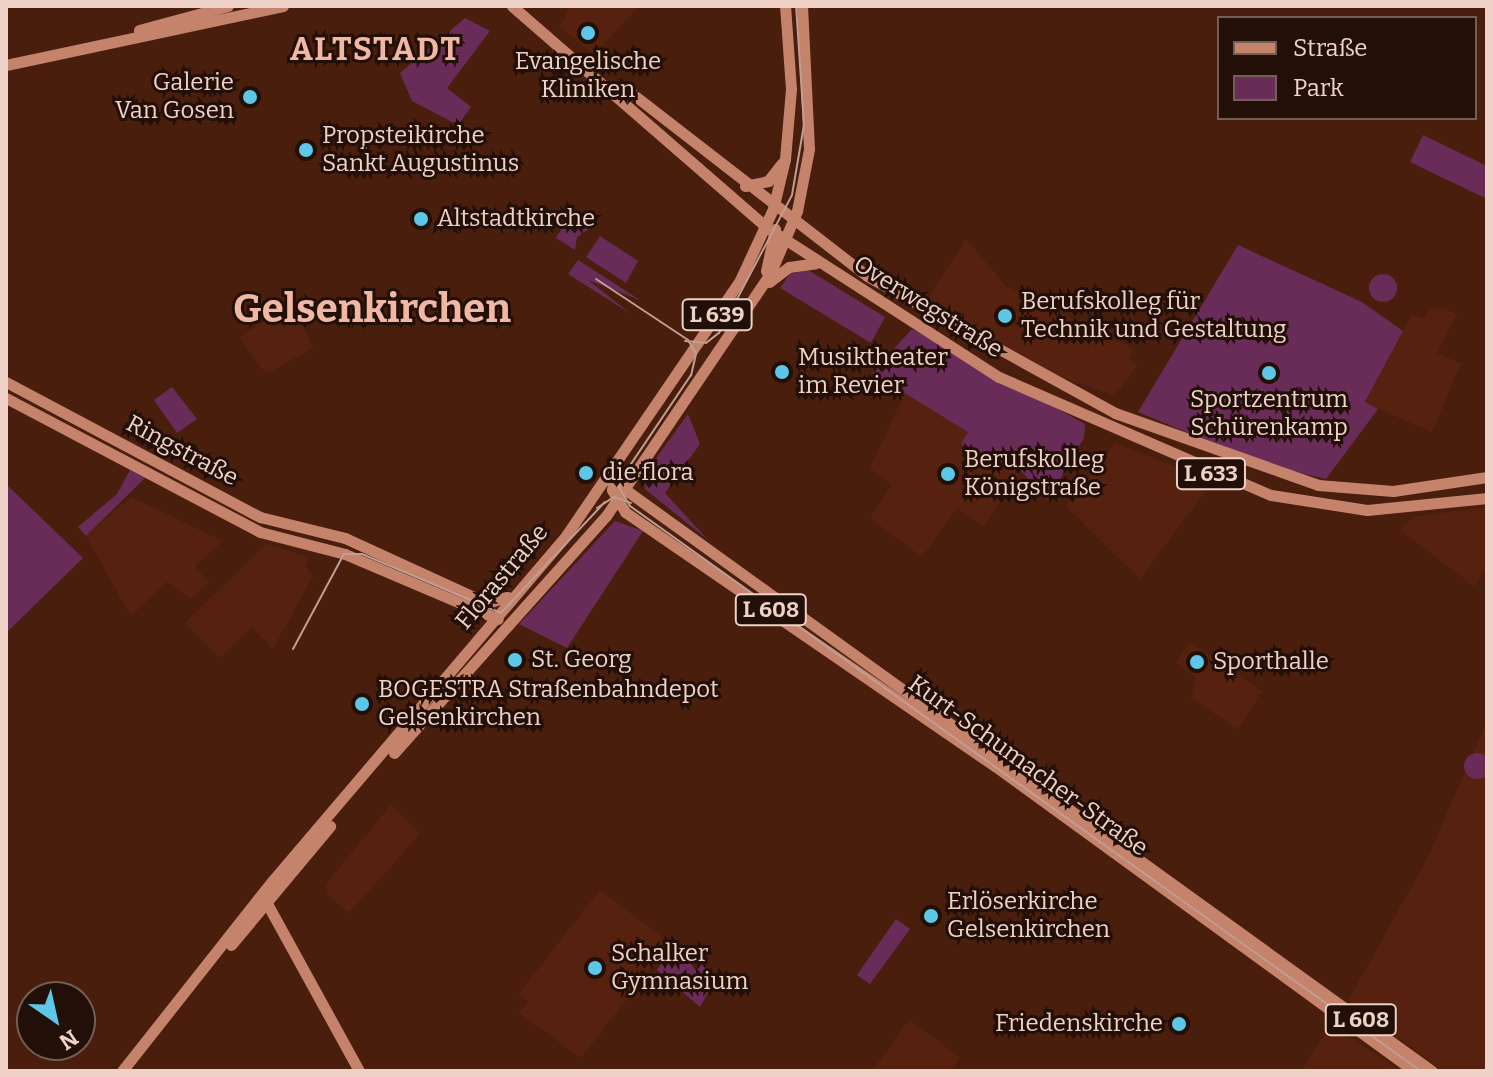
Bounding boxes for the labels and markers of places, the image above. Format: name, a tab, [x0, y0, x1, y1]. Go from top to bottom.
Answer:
marker: Evangelische Kliniken	[577, 22, 599, 44]
place label: Evangelische Kliniken	[515, 48, 661, 104]
place label: Galerie Van Gosen	[115, 69, 234, 125]
marker: Galerie Van Gosen	[241, 88, 259, 106]
place label: Propsteikirche Sankt Augustinus	[322, 122, 519, 178]
marker: Propsteikirche Sankt Augustinus	[297, 141, 315, 159]
place label: Altstadtkirche	[437, 205, 595, 233]
marker: Altstadtkirche	[412, 210, 430, 228]
place label: Berufskolleg für Technik und Gestaltung	[1021, 288, 1287, 344]
marker: Berufskolleg für Technik und Gestaltung	[996, 307, 1014, 325]
place label: Musiktheater im Revier	[798, 344, 948, 400]
marker: Musiktheater im Revier	[773, 363, 791, 381]
marker: Sportzentrum Schürenkamp	[1260, 364, 1278, 382]
place label: Sportzentrum Schürenkamp	[1190, 386, 1348, 442]
place label: Berufskolleg Königstraße	[964, 446, 1104, 502]
place label: die flora	[602, 459, 694, 487]
marker: die flora	[577, 464, 595, 482]
marker: Berufskolleg Königstraße	[939, 465, 957, 483]
place label: St. Georg	[531, 646, 632, 674]
place label: Sporthalle	[1213, 648, 1329, 676]
marker: St. Georg	[506, 651, 524, 669]
marker: Sporthalle	[1188, 653, 1206, 671]
place label: BOGESTRA Straßenbahndepot Gelsenkirchen	[378, 676, 719, 732]
marker: BOGESTRA Straßenbahndepot Gelsenkirchen	[353, 695, 371, 713]
place label: Erlöserkirche Gelsenkirchen	[947, 888, 1110, 944]
marker: Erlöserkirche Gelsenkirchen	[922, 907, 940, 925]
place label: Schalker Gymnasium	[611, 940, 748, 996]
marker: Schalker Gymnasium	[586, 959, 604, 977]
place label: Friedenskirche	[995, 1010, 1163, 1038]
marker: Friedenskirche	[1170, 1015, 1188, 1033]

